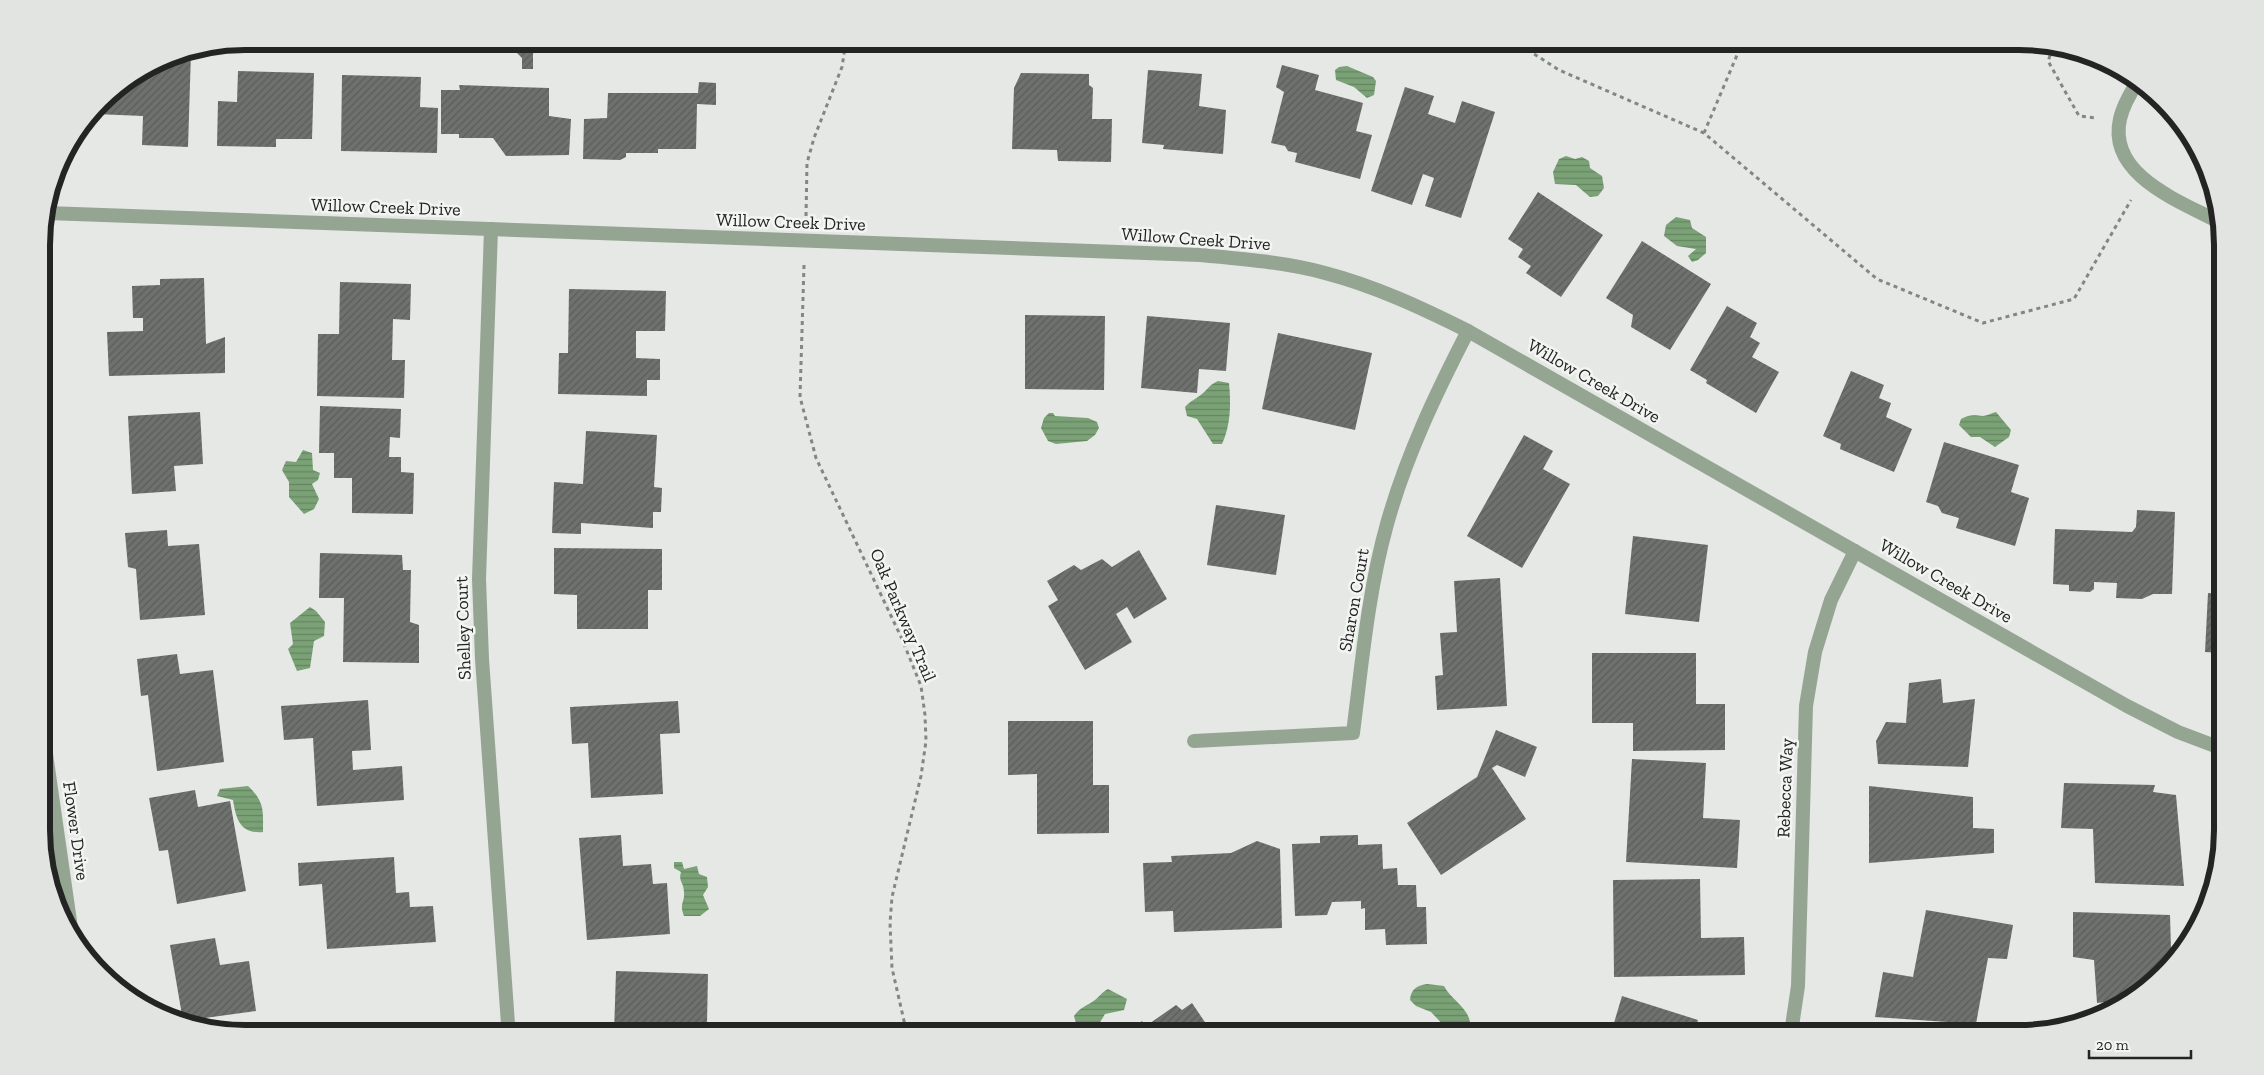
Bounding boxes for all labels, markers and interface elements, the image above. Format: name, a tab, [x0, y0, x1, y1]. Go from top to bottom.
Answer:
street label: Willow Creek Drive	[311, 193, 461, 221]
street label: Willow Creek Drive	[716, 208, 866, 236]
street label: Willow Creek Drive	[1121, 223, 1271, 255]
street label: Willow Creek Drive	[1524, 334, 1664, 428]
street label: Willow Creek Drive	[1876, 534, 2016, 628]
street label: Oak Parkway Trail	[865, 545, 941, 685]
street label: Sharon Court	[1334, 546, 1374, 653]
street label: Shelley Court	[450, 575, 476, 680]
street label: Rebecca Way	[1772, 737, 1798, 838]
street label: Flower Drive	[58, 780, 94, 882]
scale bar	[2089, 1028, 2192, 1060]
text: 20 m	[2096, 1036, 2129, 1054]

